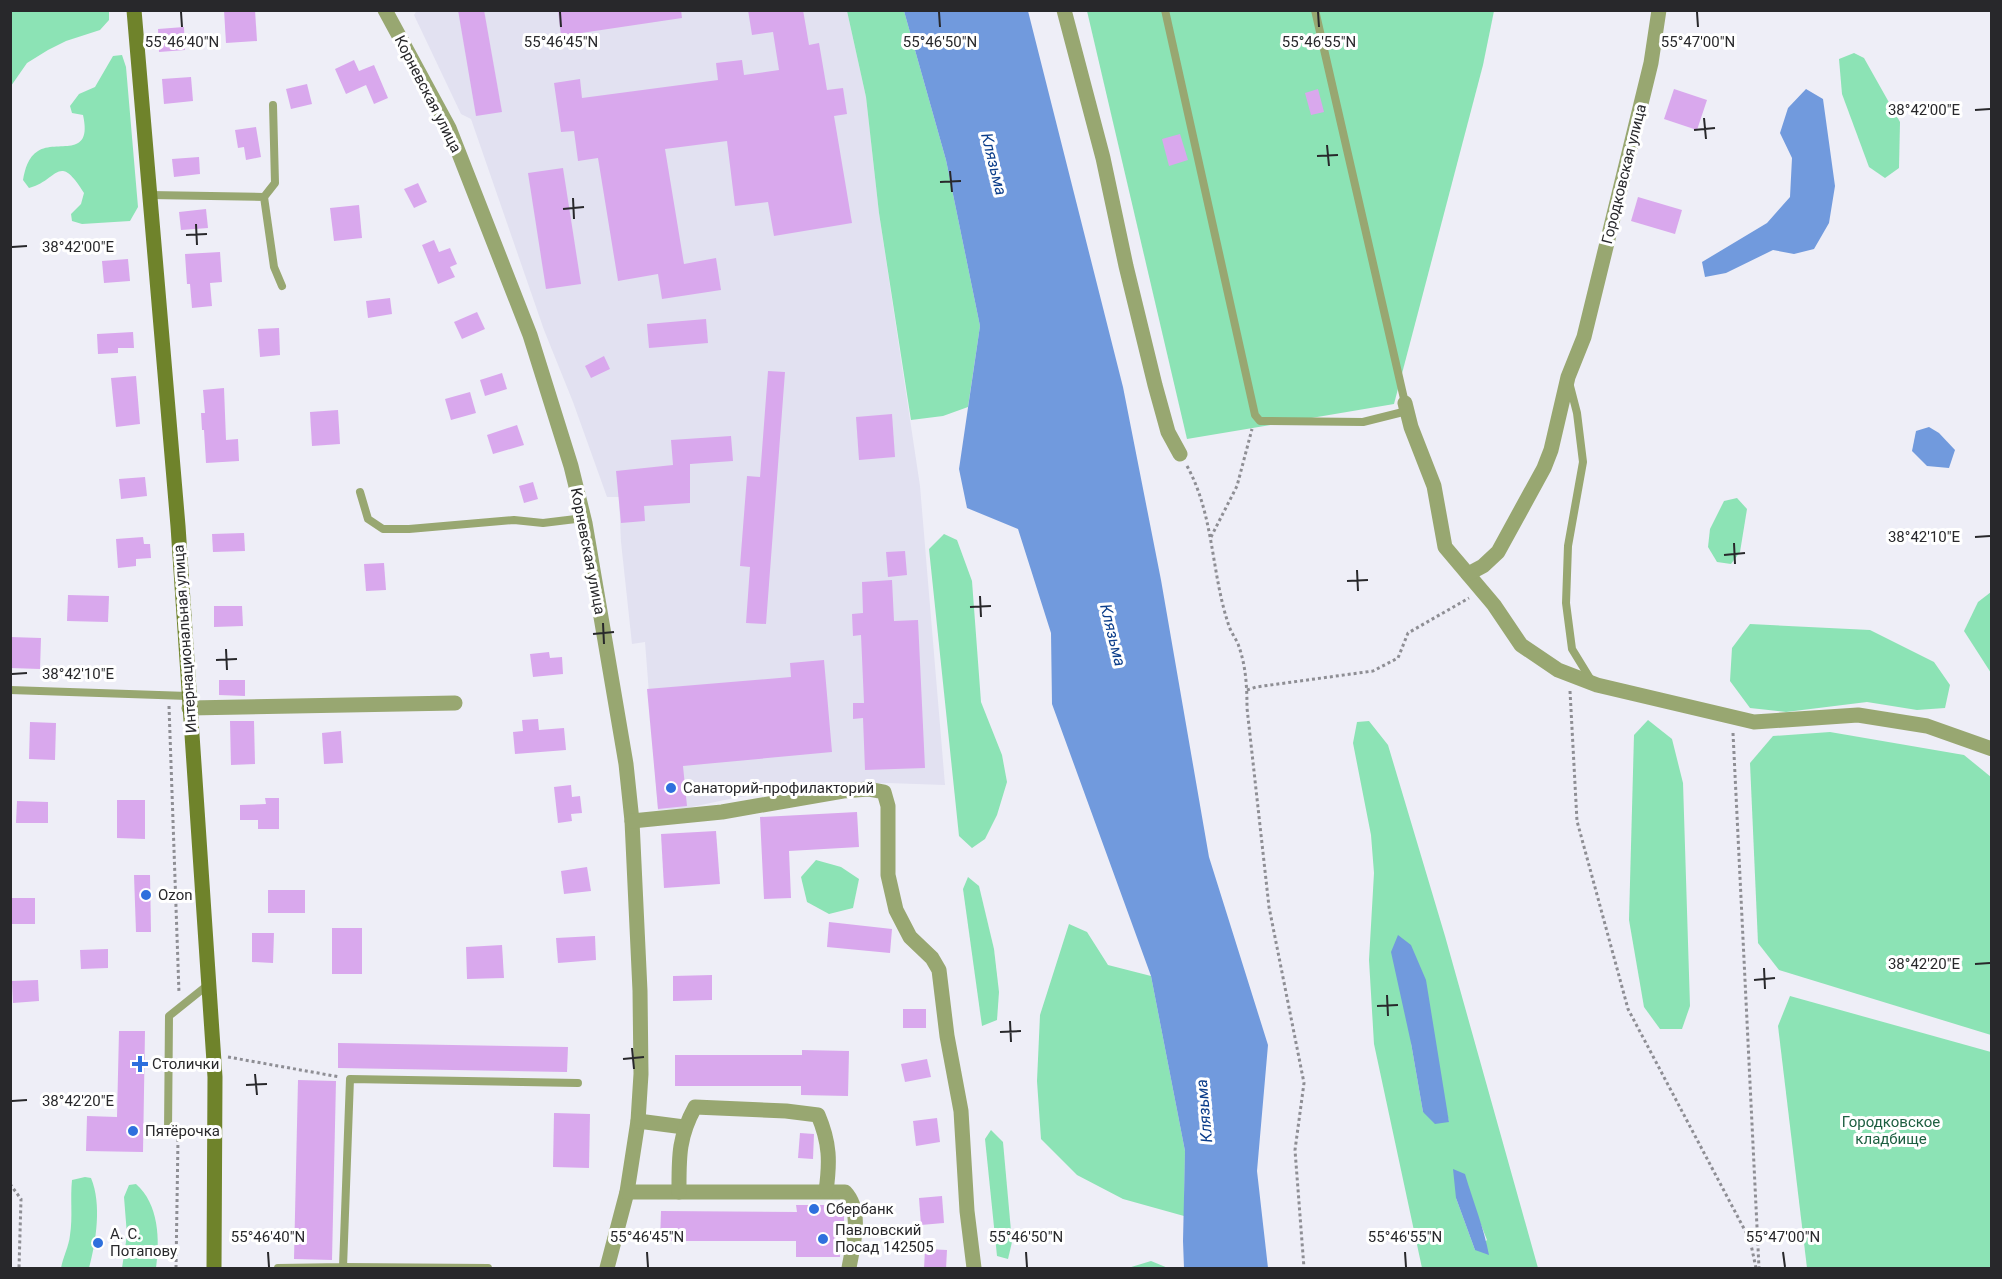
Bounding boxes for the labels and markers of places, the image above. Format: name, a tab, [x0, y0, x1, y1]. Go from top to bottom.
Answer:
place label: Санаторий-профилакторий	[683, 779, 874, 797]
marker: Санаторий-профилакторий	[664, 781, 678, 795]
place label: Ozon	[158, 886, 192, 904]
marker: Ozon	[139, 888, 153, 902]
place label: Столички	[152, 1055, 219, 1073]
marker: Столички	[133, 1057, 147, 1071]
place label: Пятёрочка	[145, 1122, 220, 1140]
marker: Пятёрочка	[126, 1124, 140, 1138]
place label: Сбербанк	[826, 1200, 894, 1218]
marker: Сбербанк	[807, 1202, 821, 1216]
place label: Павловский Посад 142505	[835, 1221, 934, 1256]
place label: А. С. Потапову	[110, 1225, 177, 1260]
marker: Павловский Посад 142505	[816, 1232, 830, 1246]
marker: А. С. Потапову	[91, 1236, 105, 1250]

